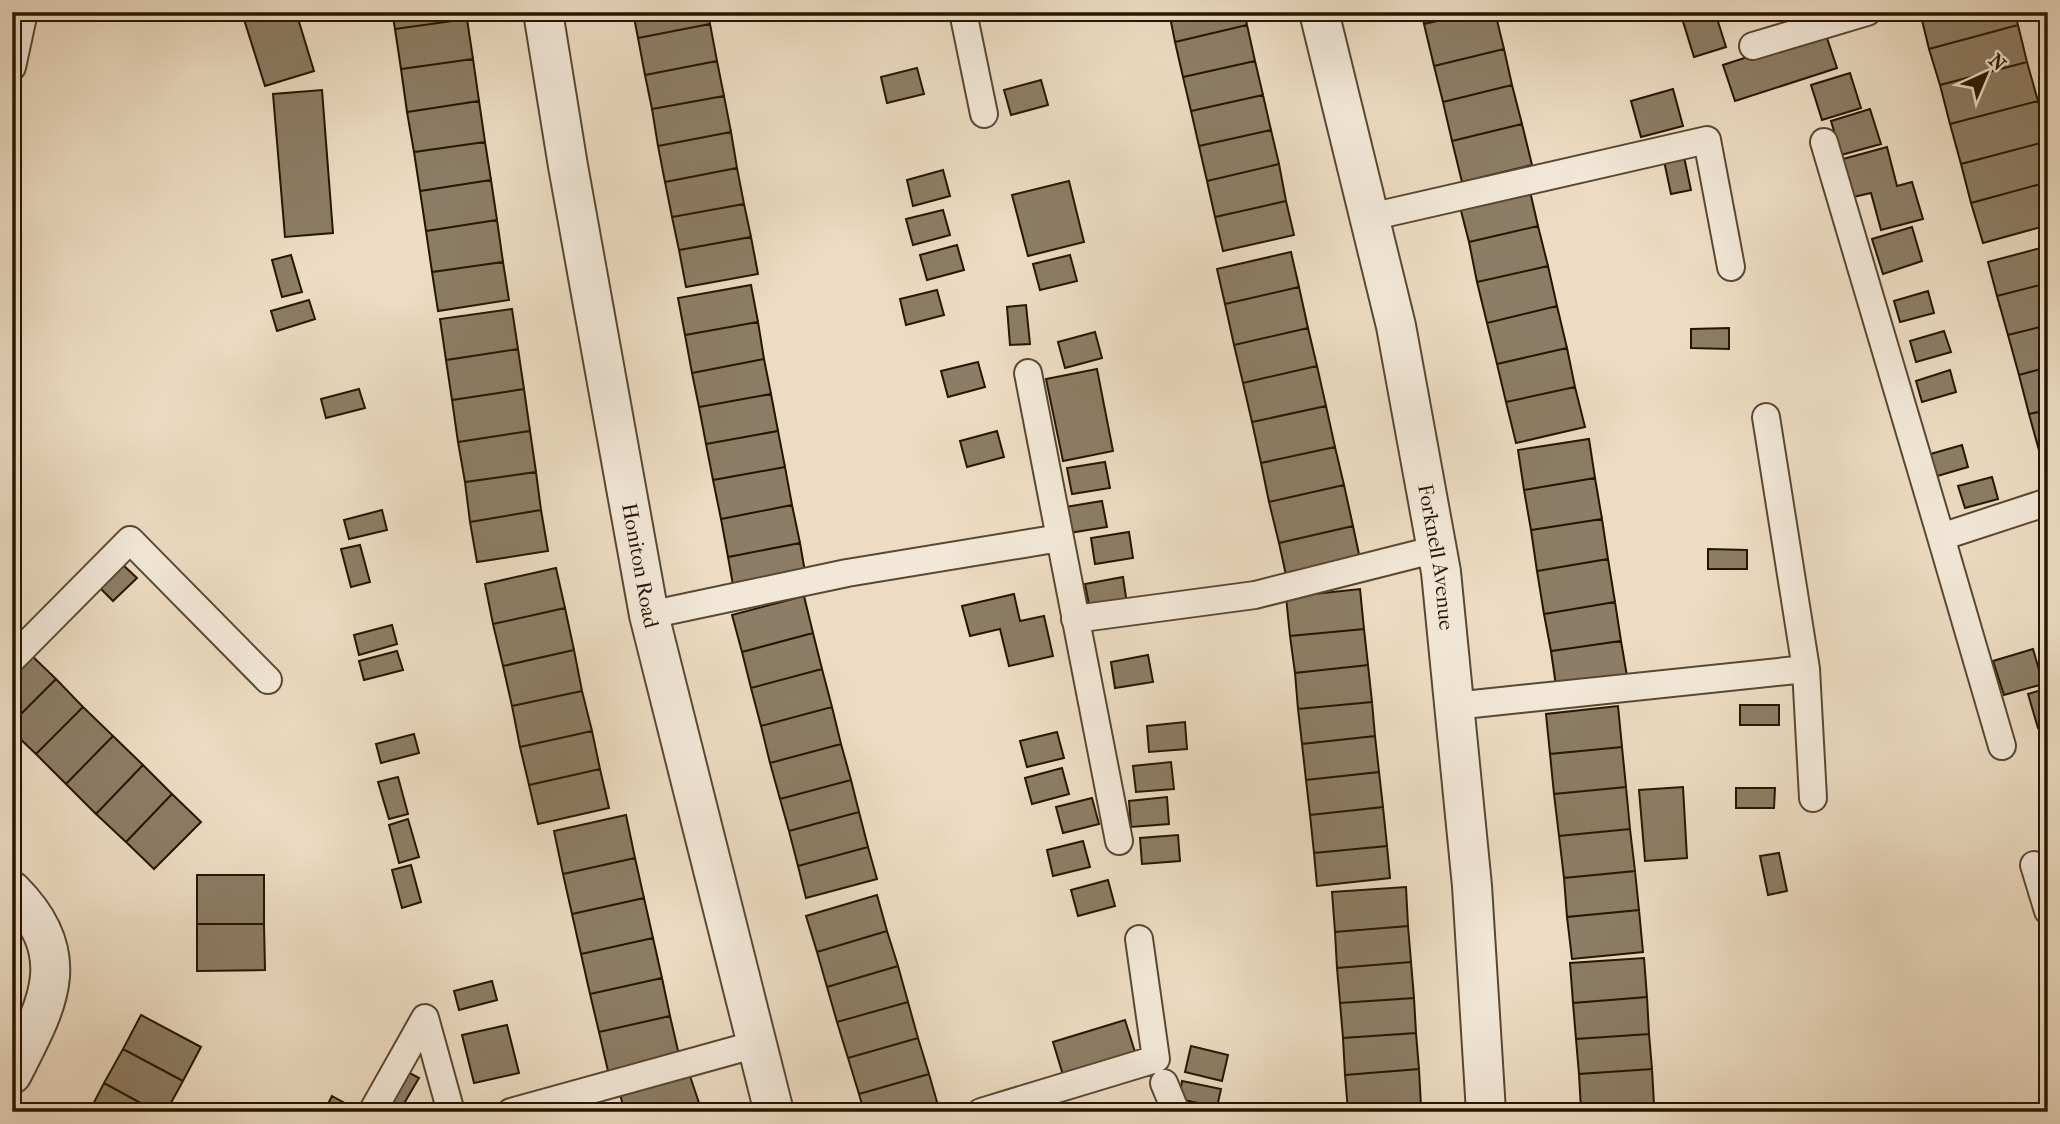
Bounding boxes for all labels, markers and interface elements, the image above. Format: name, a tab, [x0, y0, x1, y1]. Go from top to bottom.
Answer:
north arrow	[1952, 38, 2022, 108]
text: N	[1984, 50, 2010, 76]
street label: Forknell Avenue	[1413, 482, 1459, 631]
street label: Honiton Road	[617, 501, 664, 631]

